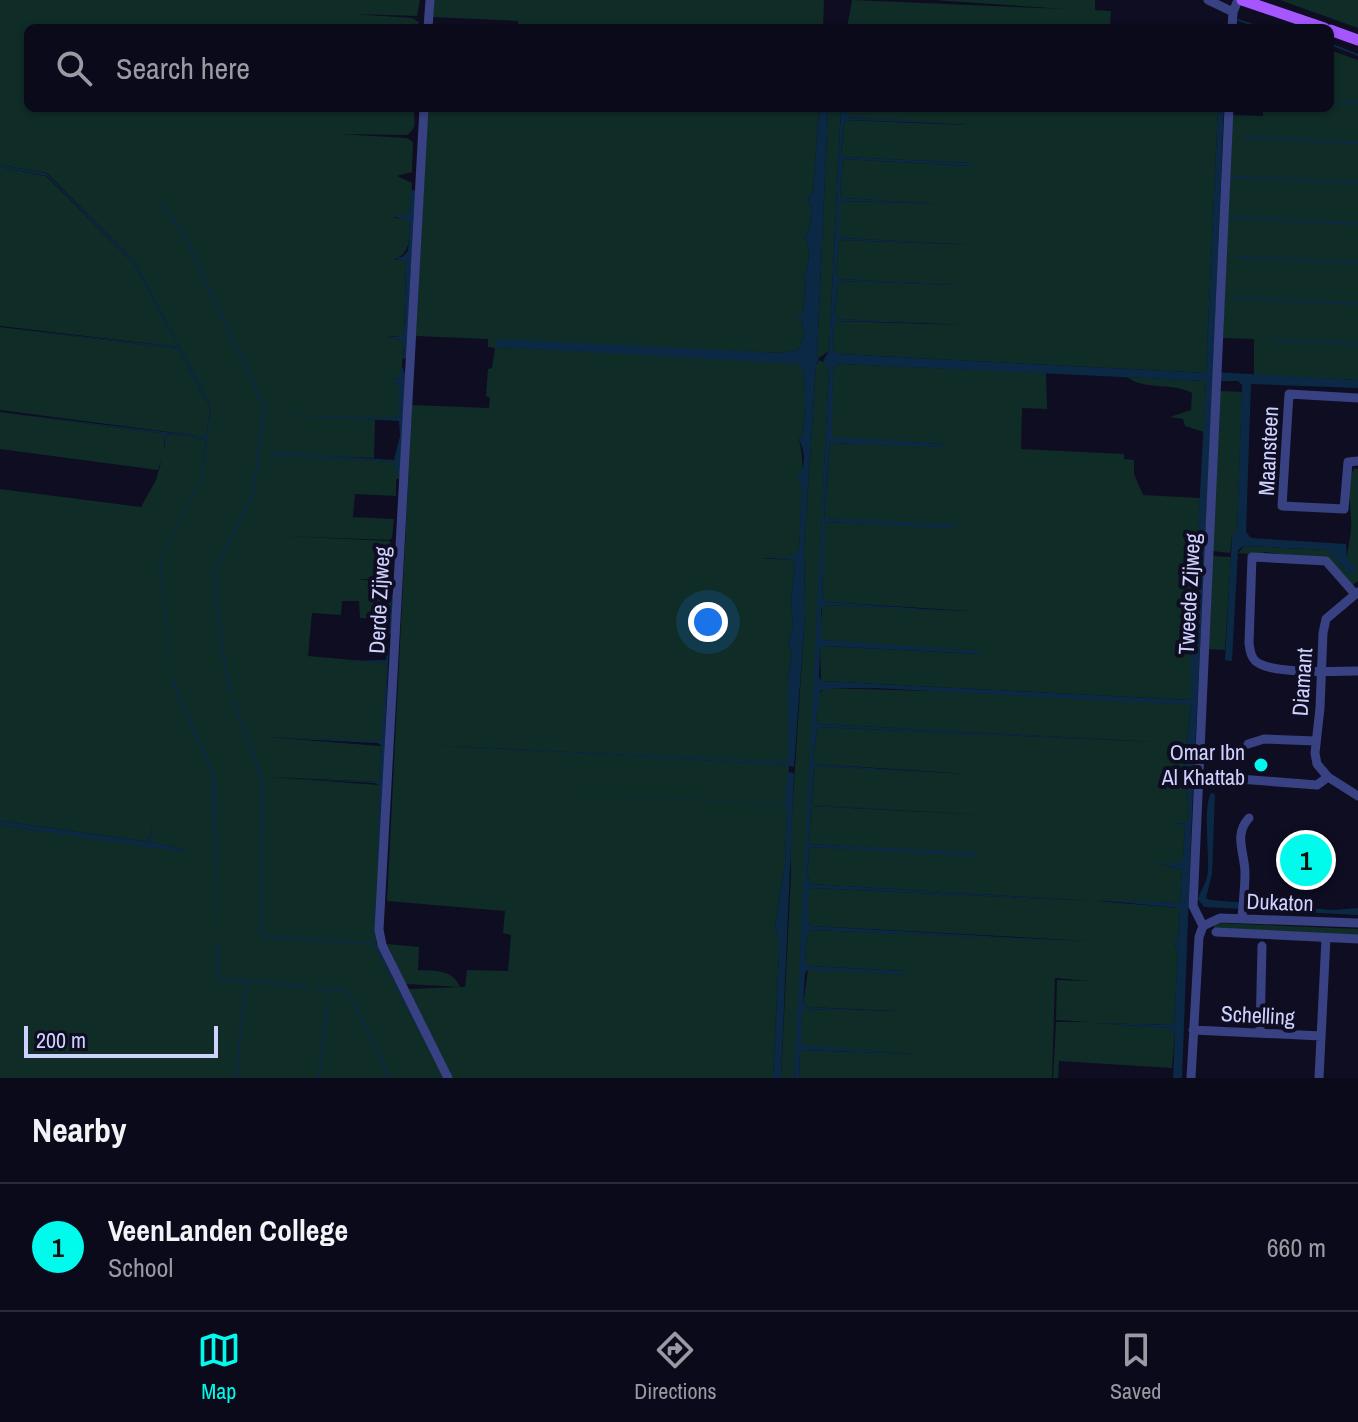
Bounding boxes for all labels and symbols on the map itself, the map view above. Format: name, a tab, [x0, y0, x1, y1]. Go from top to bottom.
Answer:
street label: Maansteen	[1251, 406, 1285, 496]
street label: Tweede Zijweg	[1171, 533, 1207, 655]
street label: Derde Zijweg	[361, 546, 397, 654]
your location	[688, 602, 728, 642]
street label: Diamant	[1285, 647, 1319, 717]
place label: Omar Ibn Al Khattab	[1161, 737, 1245, 792]
marker: Omar Ibn Al Khattab	[1252, 756, 1270, 774]
pin: 1	[1280, 830, 1332, 890]
street label: Dukaton	[1246, 886, 1314, 918]
street label: Schelling	[1220, 998, 1296, 1032]
scale bar	[24, 1022, 218, 1058]

